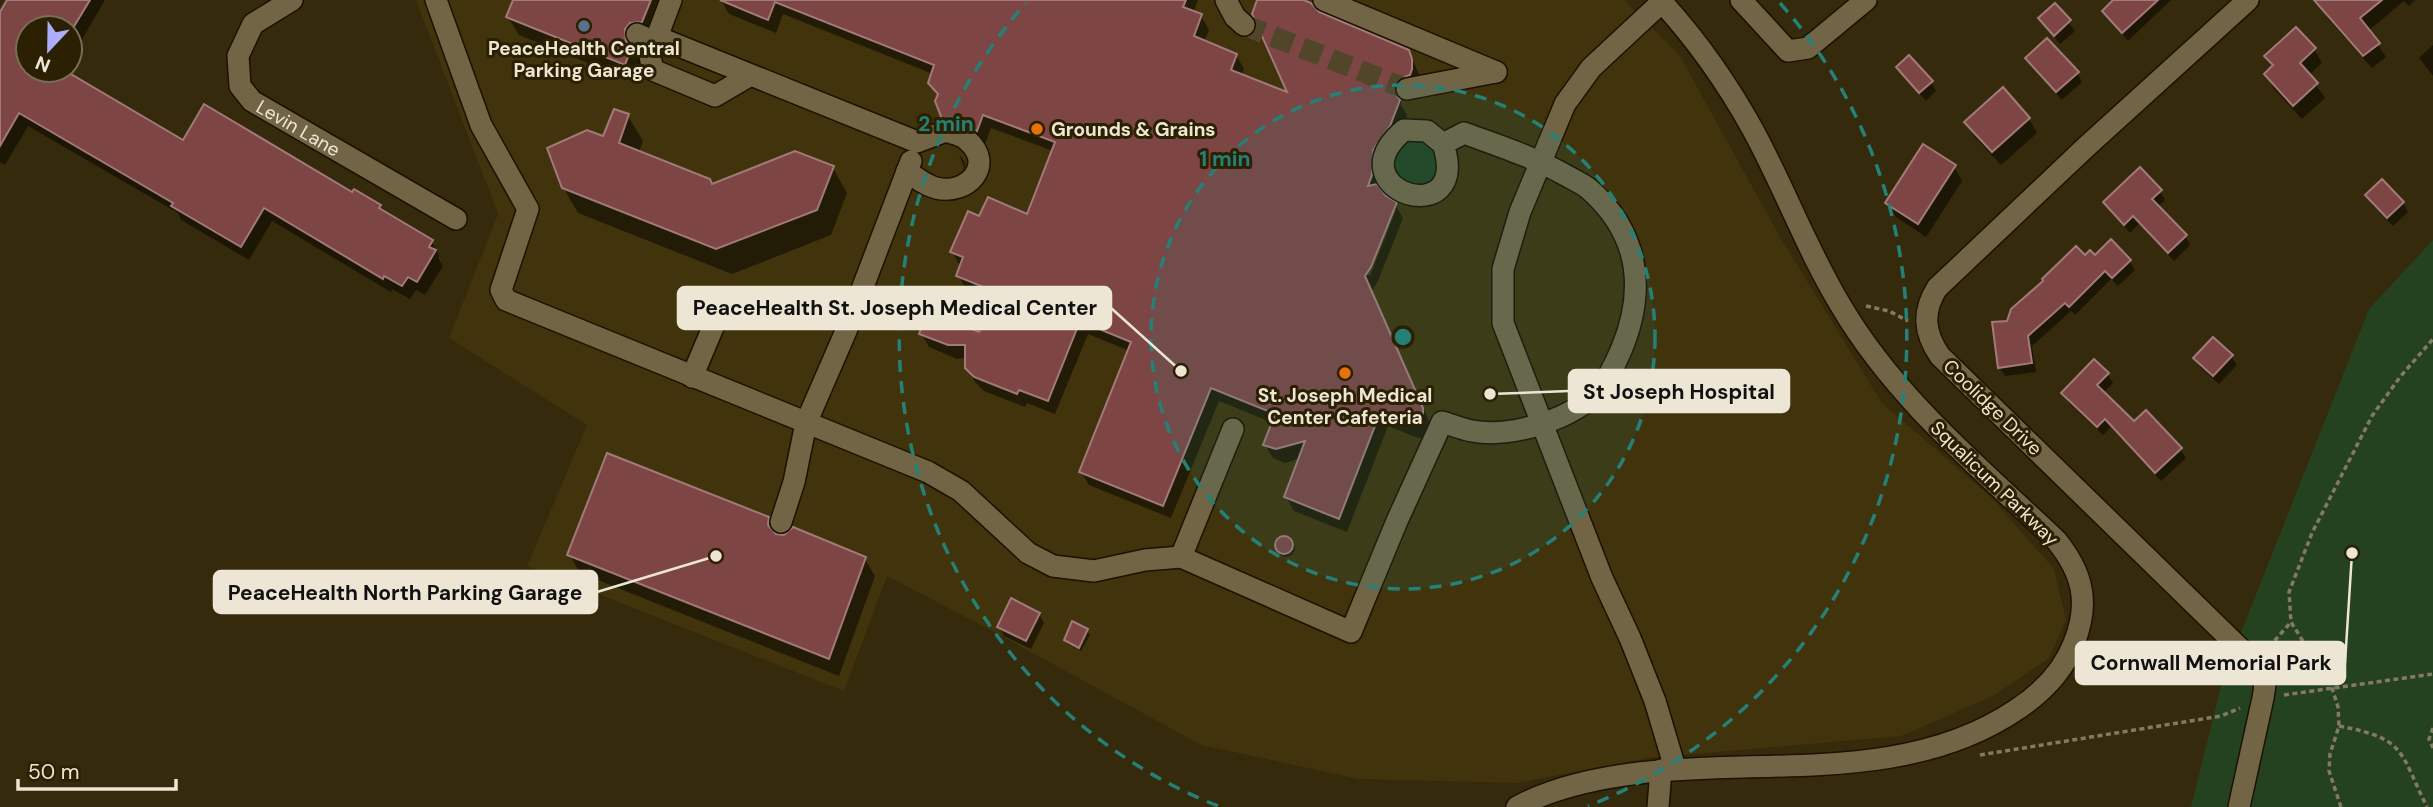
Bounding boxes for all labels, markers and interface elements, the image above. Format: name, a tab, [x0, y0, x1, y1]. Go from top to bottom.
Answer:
north arrow	[14, 14, 84, 84]
marker: PeaceHealth Central Parking Garage	[576, 18, 592, 34]
place label: PeaceHealth Central Parking Garage	[488, 36, 680, 83]
text: N	[32, 50, 54, 78]
street label: Levin Lane	[252, 94, 344, 162]
text: 2 min	[918, 110, 974, 138]
place label: Grounds & Grains	[1051, 117, 1215, 142]
marker: Grounds & Grains	[1029, 121, 1045, 137]
text: 1 min	[1199, 145, 1251, 173]
callout: PeaceHealth St. Joseph Medical Center	[678, 287, 1111, 329]
text: PeaceHealth St. Joseph Medical Center	[693, 294, 1098, 322]
centre of rings	[1391, 325, 1415, 349]
street label: Coolidge Drive	[1938, 354, 2047, 461]
marker: St. Joseph Medical Center Cafeteria	[1337, 365, 1353, 381]
callout: St Joseph Hospital	[1569, 370, 1789, 412]
text: St Joseph Hospital	[1583, 378, 1775, 406]
place label: St. Joseph Medical Center Cafeteria	[1258, 383, 1432, 430]
street label: Squalicum Parkway	[1925, 416, 2064, 551]
callout: PeaceHealth North Parking Garage	[214, 571, 597, 613]
text: PeaceHealth North Parking Garage	[228, 579, 582, 607]
callout: Cornwall Memorial Park	[2076, 642, 2345, 684]
text: Cornwall Memorial Park	[2090, 649, 2332, 677]
scale bar	[18, 748, 175, 792]
text: 50 m	[28, 758, 79, 786]

